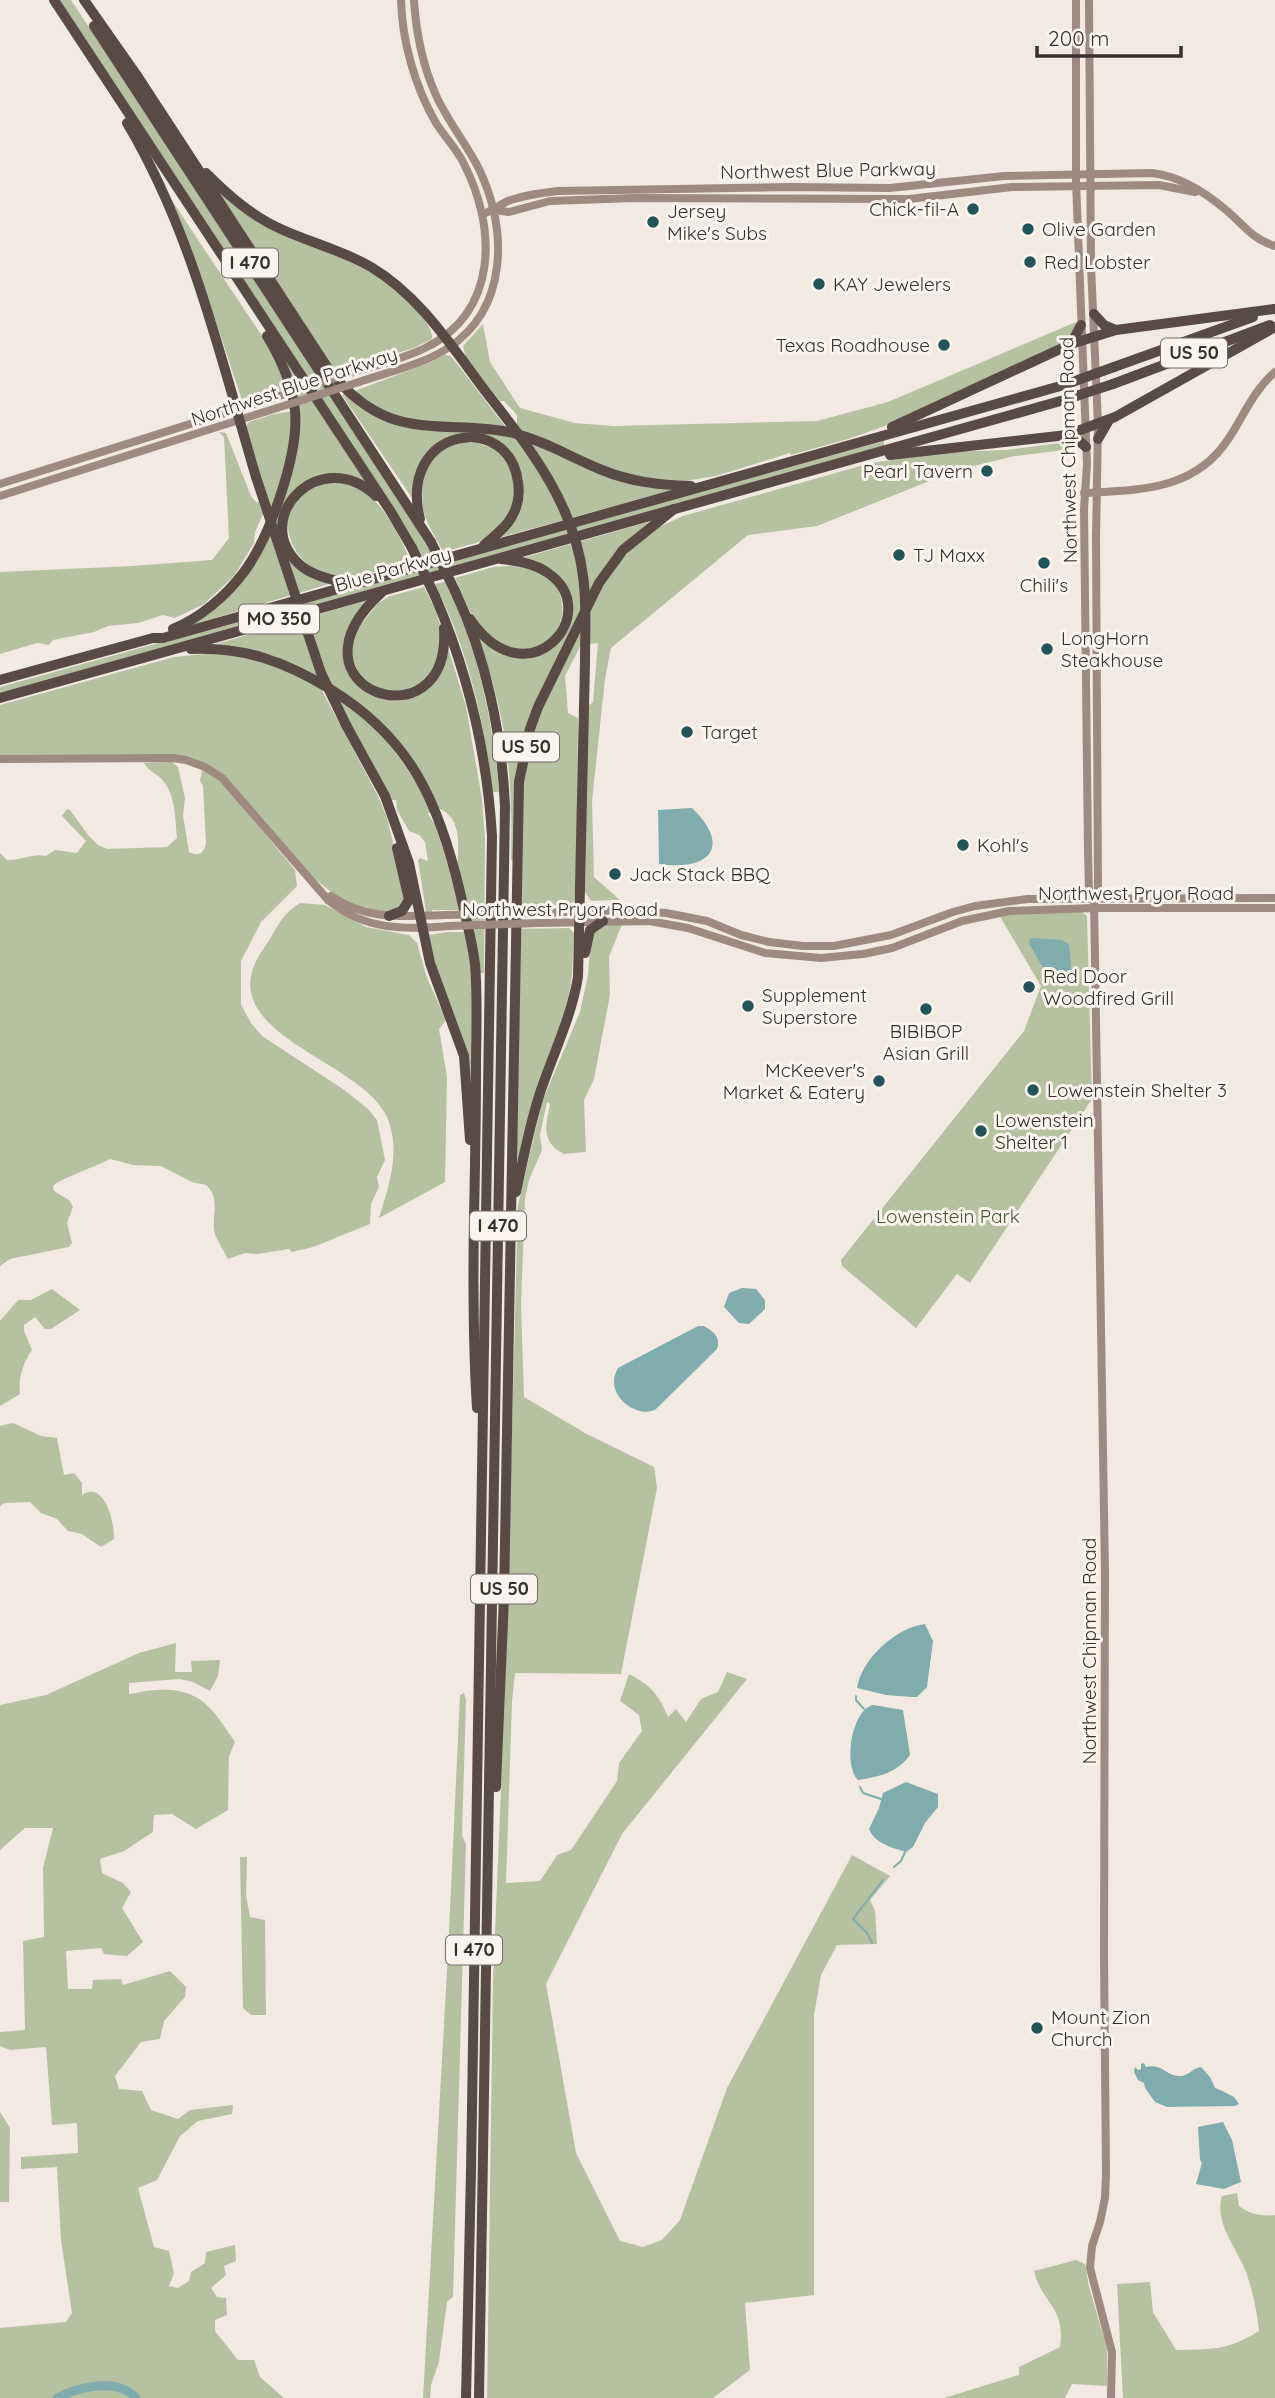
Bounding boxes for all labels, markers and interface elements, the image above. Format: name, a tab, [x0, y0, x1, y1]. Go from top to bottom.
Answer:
scale bar	[1037, 14, 1180, 58]
text: 200 m	[1048, 25, 1110, 51]
street label: Northwest Blue Parkway	[720, 156, 936, 184]
place label: Chick-fil-A	[869, 197, 959, 221]
place label: Jersey Mike's Subs	[667, 199, 767, 245]
marker: Chick-fil-A	[965, 201, 981, 217]
marker: Jersey Mike's Subs	[645, 214, 661, 230]
place label: Olive Garden	[1042, 217, 1156, 241]
marker: Olive Garden	[1020, 221, 1036, 237]
road number: I 470	[222, 248, 278, 278]
place label: Red Lobster	[1044, 250, 1151, 274]
marker: Red Lobster	[1022, 254, 1038, 270]
place label: KAY Jewelers	[833, 272, 951, 296]
marker: KAY Jewelers	[811, 276, 827, 292]
place label: Texas Roadhouse	[776, 333, 930, 357]
marker: Texas Roadhouse	[936, 337, 952, 353]
street label: Northwest Chipman Road	[1054, 337, 1082, 563]
road number: US 50	[1161, 338, 1227, 368]
street label: Northwest Blue Parkway	[188, 341, 400, 431]
place label: Pearl Tavern	[863, 459, 973, 483]
marker: Pearl Tavern	[979, 463, 995, 479]
street label: Blue Parkway	[332, 541, 454, 597]
place label: TJ Maxx	[913, 543, 985, 567]
marker: TJ Maxx	[891, 547, 907, 563]
marker: Chili's	[1036, 555, 1052, 571]
place label: Chili's	[1020, 573, 1068, 597]
road number: MO 350	[239, 604, 319, 634]
place label: LongHorn Steakhouse	[1061, 626, 1163, 672]
marker: LongHorn Steakhouse	[1039, 641, 1055, 657]
place label: Target	[701, 720, 758, 744]
marker: Target	[679, 724, 695, 740]
road number: US 50	[493, 732, 559, 762]
place label: Kohl's	[977, 833, 1029, 857]
marker: Kohl's	[955, 837, 971, 853]
place label: Jack Stack BBQ	[629, 862, 771, 886]
marker: Jack Stack BBQ	[607, 866, 623, 882]
street label: Northwest Pryor Road	[1038, 881, 1234, 905]
street label: Northwest Pryor Road	[462, 897, 658, 921]
place label: Red Door Woodfired Grill	[1043, 964, 1174, 1010]
marker: Red Door Woodfired Grill	[1021, 979, 1037, 995]
place label: Supplement Superstore	[762, 983, 867, 1029]
marker: Supplement Superstore	[740, 998, 756, 1014]
marker: BIBIBOP Asian Grill	[918, 1001, 934, 1017]
place label: BIBIBOP Asian Grill	[883, 1019, 969, 1065]
place label: McKeever's Market & Eatery	[723, 1058, 865, 1104]
marker: McKeever's Market & Eatery	[871, 1073, 887, 1089]
place label: Lowenstein Shelter 3	[1047, 1078, 1227, 1102]
marker: Lowenstein Shelter 3	[1025, 1082, 1041, 1098]
place label: Lowenstein Shelter 1	[995, 1108, 1094, 1154]
marker: Lowenstein Shelter 1	[973, 1123, 989, 1139]
park label: Lowenstein Park	[876, 1204, 1020, 1228]
road number: I 470	[470, 1212, 526, 1240]
street label: Northwest Chipman Road	[1077, 1538, 1101, 1764]
road number: US 50	[471, 1574, 537, 1604]
road number: I 470	[446, 1936, 502, 1964]
place label: Mount Zion Church	[1051, 2005, 1150, 2051]
marker: Mount Zion Church	[1029, 2020, 1045, 2036]

